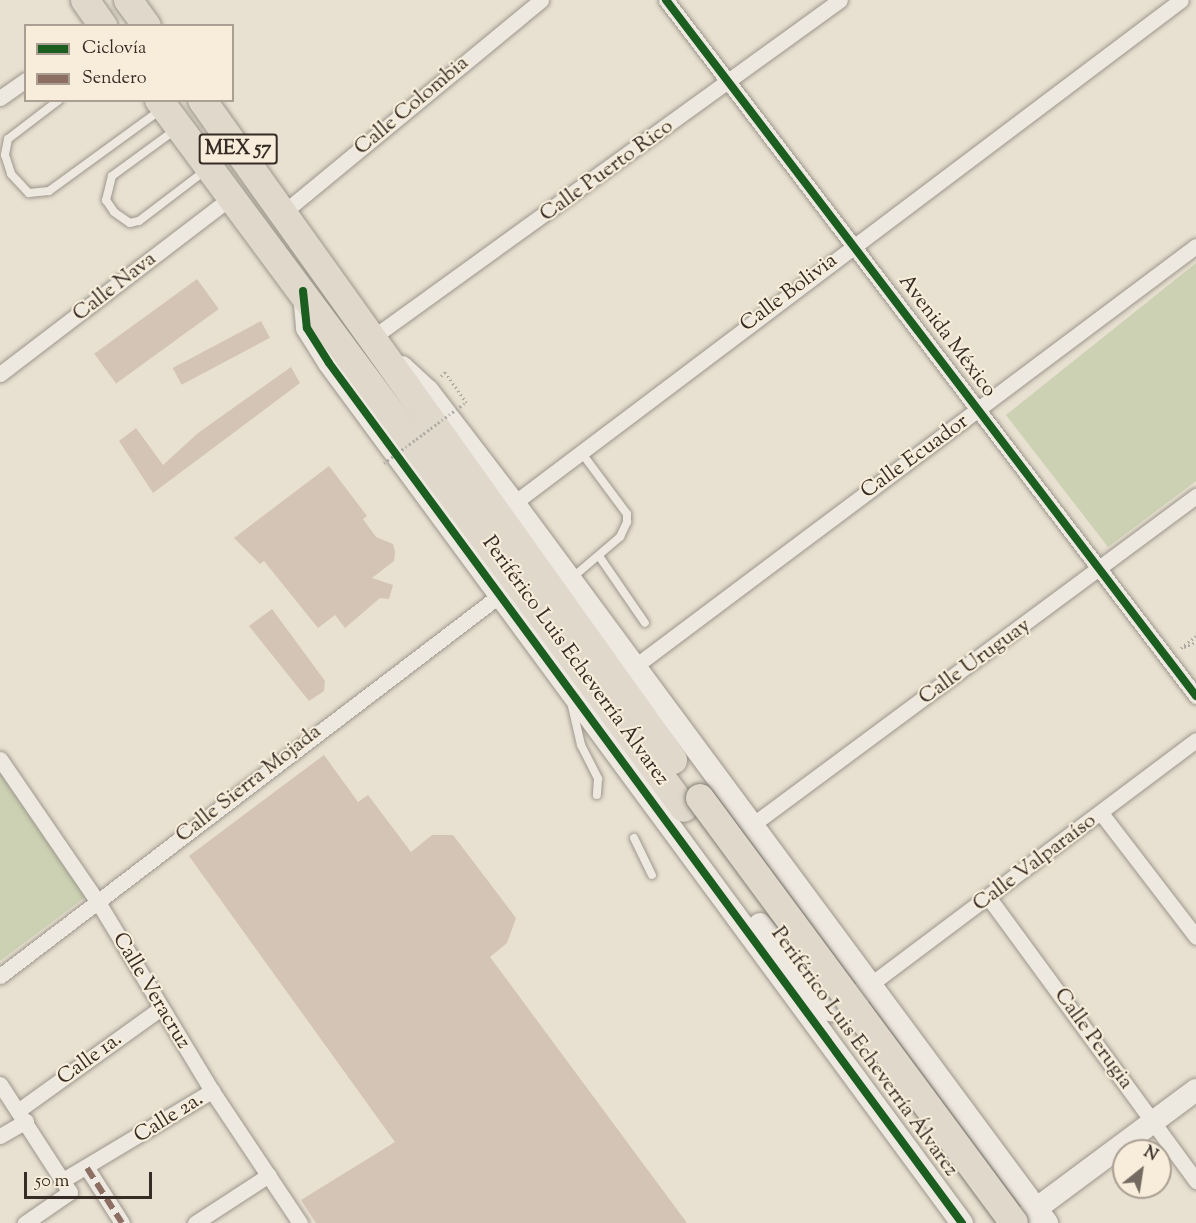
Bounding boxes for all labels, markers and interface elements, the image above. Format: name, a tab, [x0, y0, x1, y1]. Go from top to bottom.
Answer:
legend	[24, 24, 234, 102]
text: Ciclovía	[82, 36, 146, 62]
street label: Calle Colombia	[350, 51, 474, 161]
text: Sendero	[82, 66, 147, 92]
street label: Calle Puerto Rico	[536, 114, 678, 228]
road number: MEX 57	[198, 132, 278, 166]
street label: Calle Nava	[68, 247, 162, 327]
street label: Calle Bolivia	[735, 248, 843, 338]
street label: Avenida México	[893, 270, 1001, 402]
street label: Calle Ecuador	[856, 410, 974, 504]
street label: Periférico Luis Echeverría Álvarez	[476, 531, 674, 791]
street label: Calle Uruguay	[914, 613, 1036, 711]
street label: Calle Sierra Mojada	[171, 720, 327, 848]
street label: Calle Valparaíso	[969, 809, 1101, 917]
street label: Periférico Luis Echeverría Álvarez	[765, 922, 963, 1182]
street label: Calle Veracruz	[106, 928, 196, 1054]
street label: Calle Perugia	[1048, 984, 1138, 1094]
street label: Calle 1a.	[53, 1027, 127, 1091]
street label: Calle 2a.	[130, 1087, 208, 1149]
north arrow	[1112, 1139, 1172, 1199]
text: N	[1139, 1142, 1162, 1168]
scale bar	[27, 1160, 154, 1198]
text: 50 m	[35, 1169, 69, 1195]

